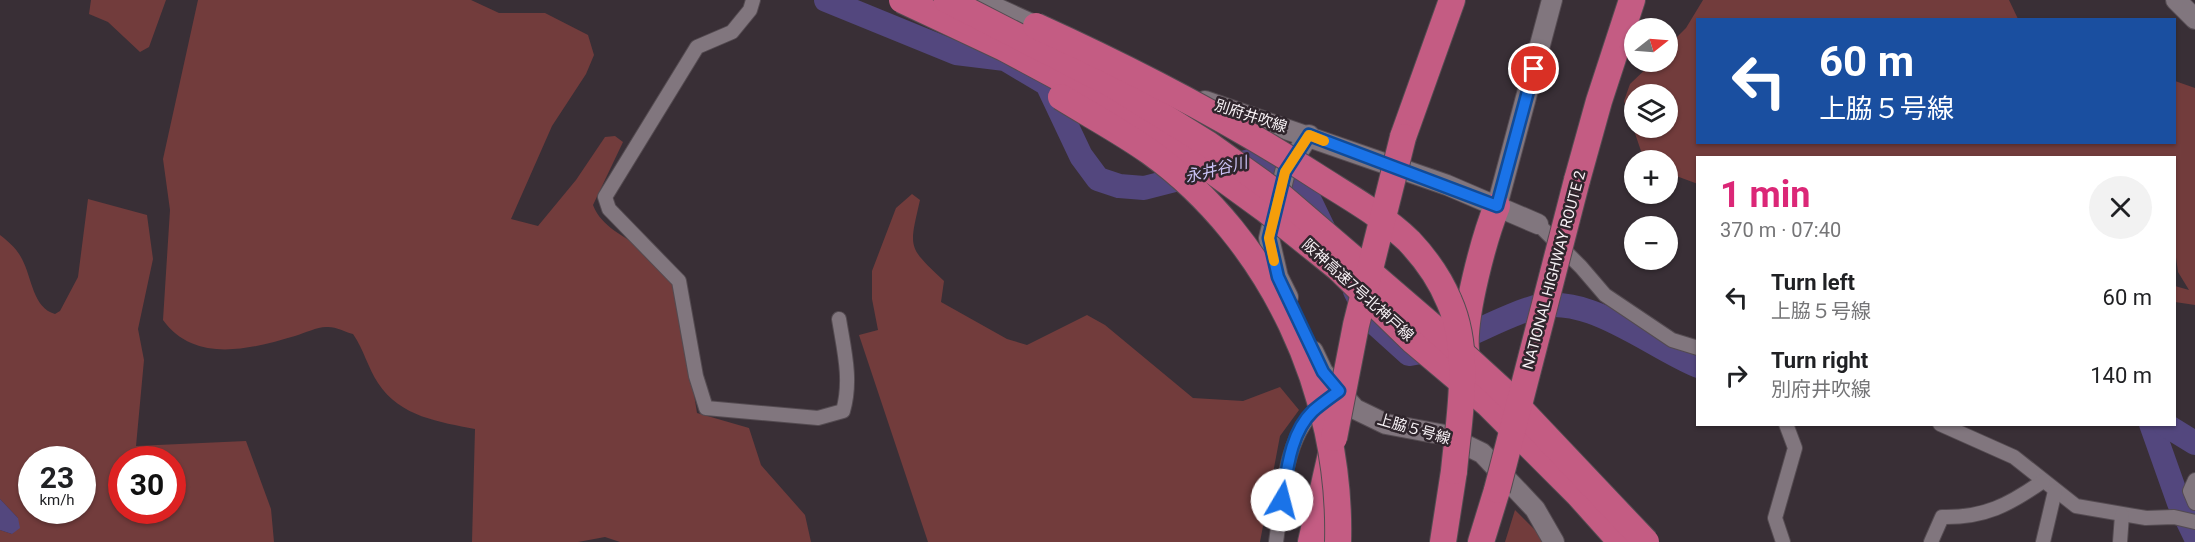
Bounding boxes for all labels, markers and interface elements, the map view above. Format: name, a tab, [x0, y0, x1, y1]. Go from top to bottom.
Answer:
north arrow	[1624, 18, 1678, 72]
map controls	[1624, 18, 1678, 270]
text: 60 m	[1819, 37, 1914, 86]
icon: left	[1720, 42, 1798, 120]
pin	[1508, 43, 1559, 94]
icon: arrive	[1517, 52, 1550, 85]
button: layers	[1624, 84, 1678, 138]
text: 上脇５号線	[1819, 93, 1954, 125]
street label: 別府井吹線	[1213, 96, 1289, 136]
button: +	[1624, 150, 1678, 204]
water label: 永井谷川	[1183, 152, 1251, 186]
street label: NATIONAL HIGHWAY ROUTE 2	[1519, 169, 1589, 371]
text: 1 min	[1720, 174, 1811, 216]
button: close	[2089, 176, 2152, 239]
button: −	[1624, 216, 1678, 270]
text: 370 m · 07:40	[1720, 218, 1841, 242]
street label: 阪神高速7号北神戸線	[1299, 235, 1417, 345]
text: Turn left	[1771, 270, 1855, 295]
icon: left	[1720, 281, 1753, 314]
text: 60 m	[2103, 285, 2152, 310]
text: 上脇５号線	[1771, 299, 1871, 323]
text: Turn right	[1771, 348, 1868, 373]
icon: right	[1720, 359, 1753, 392]
text: 140 m	[2090, 363, 2152, 388]
text: 別府井吹線	[1771, 377, 1871, 401]
street label: 上脇５号線	[1375, 410, 1453, 448]
speed limit sign: 30	[108, 446, 186, 524]
text: 23	[40, 460, 74, 495]
position arrow	[1250, 468, 1314, 532]
text: km/h	[39, 491, 75, 509]

